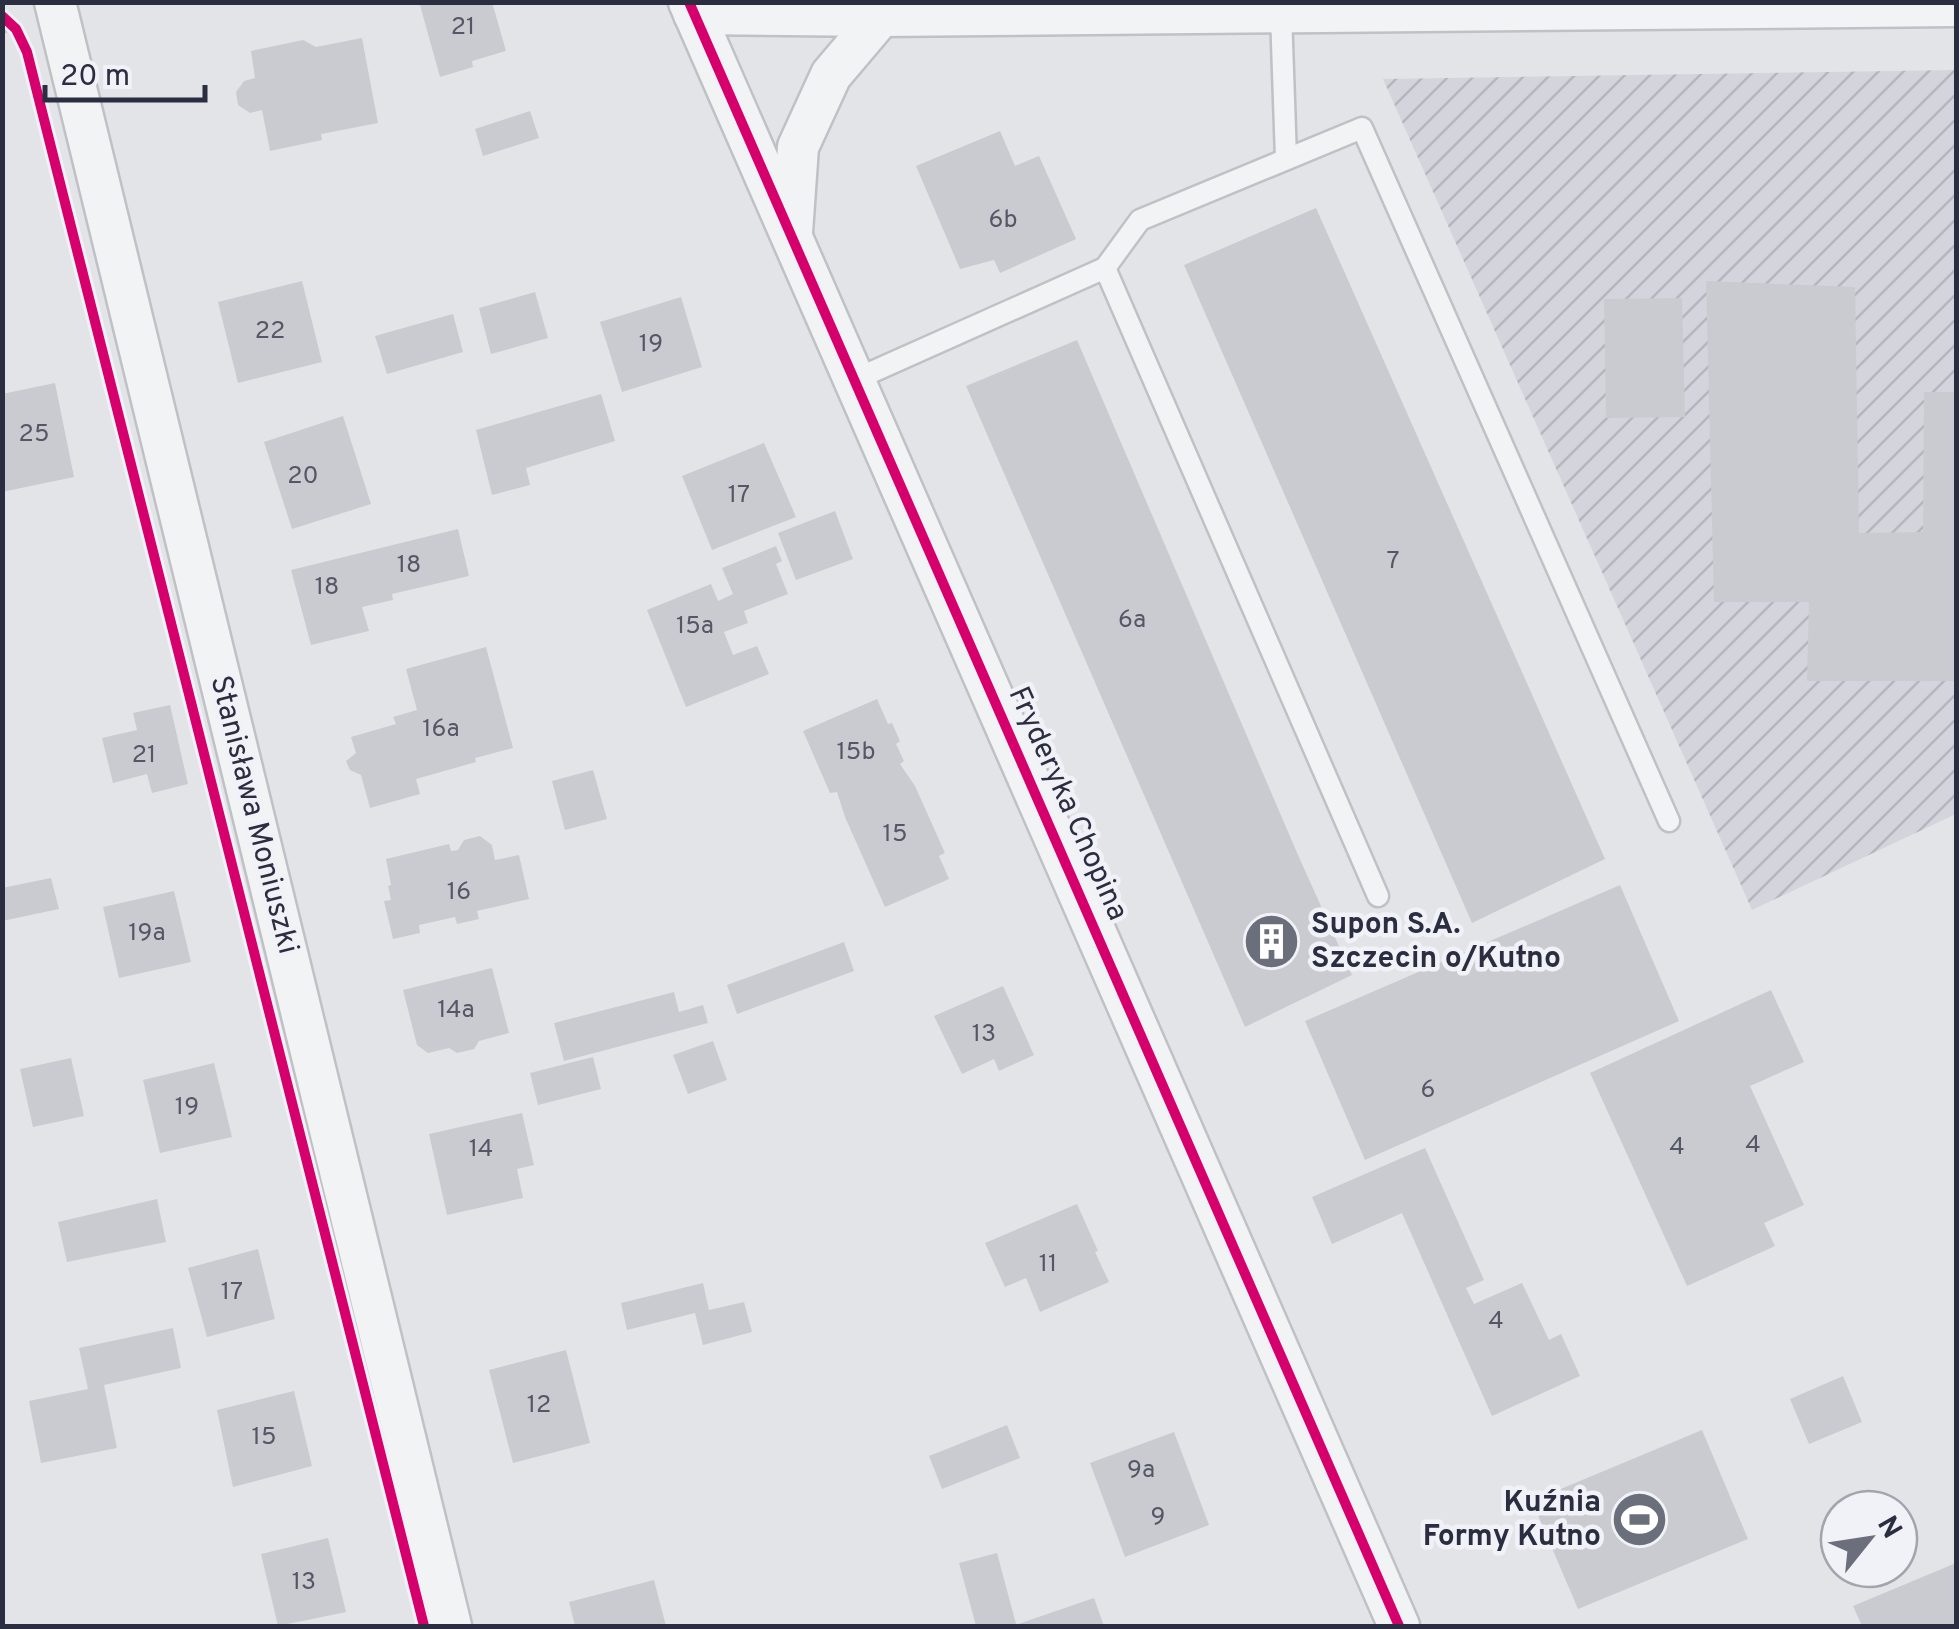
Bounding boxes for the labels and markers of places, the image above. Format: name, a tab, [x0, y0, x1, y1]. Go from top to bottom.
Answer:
place label: Supon S.A. Szczecin o/Kutno	[1311, 907, 1561, 978]
building icon: Supon S.A. Szczecin o/Kutno	[1242, 912, 1302, 972]
place label: Kuźnia Formy Kutno	[1423, 1485, 1601, 1556]
sports icon: Kuźnia Formy Kutno	[1610, 1490, 1670, 1550]

